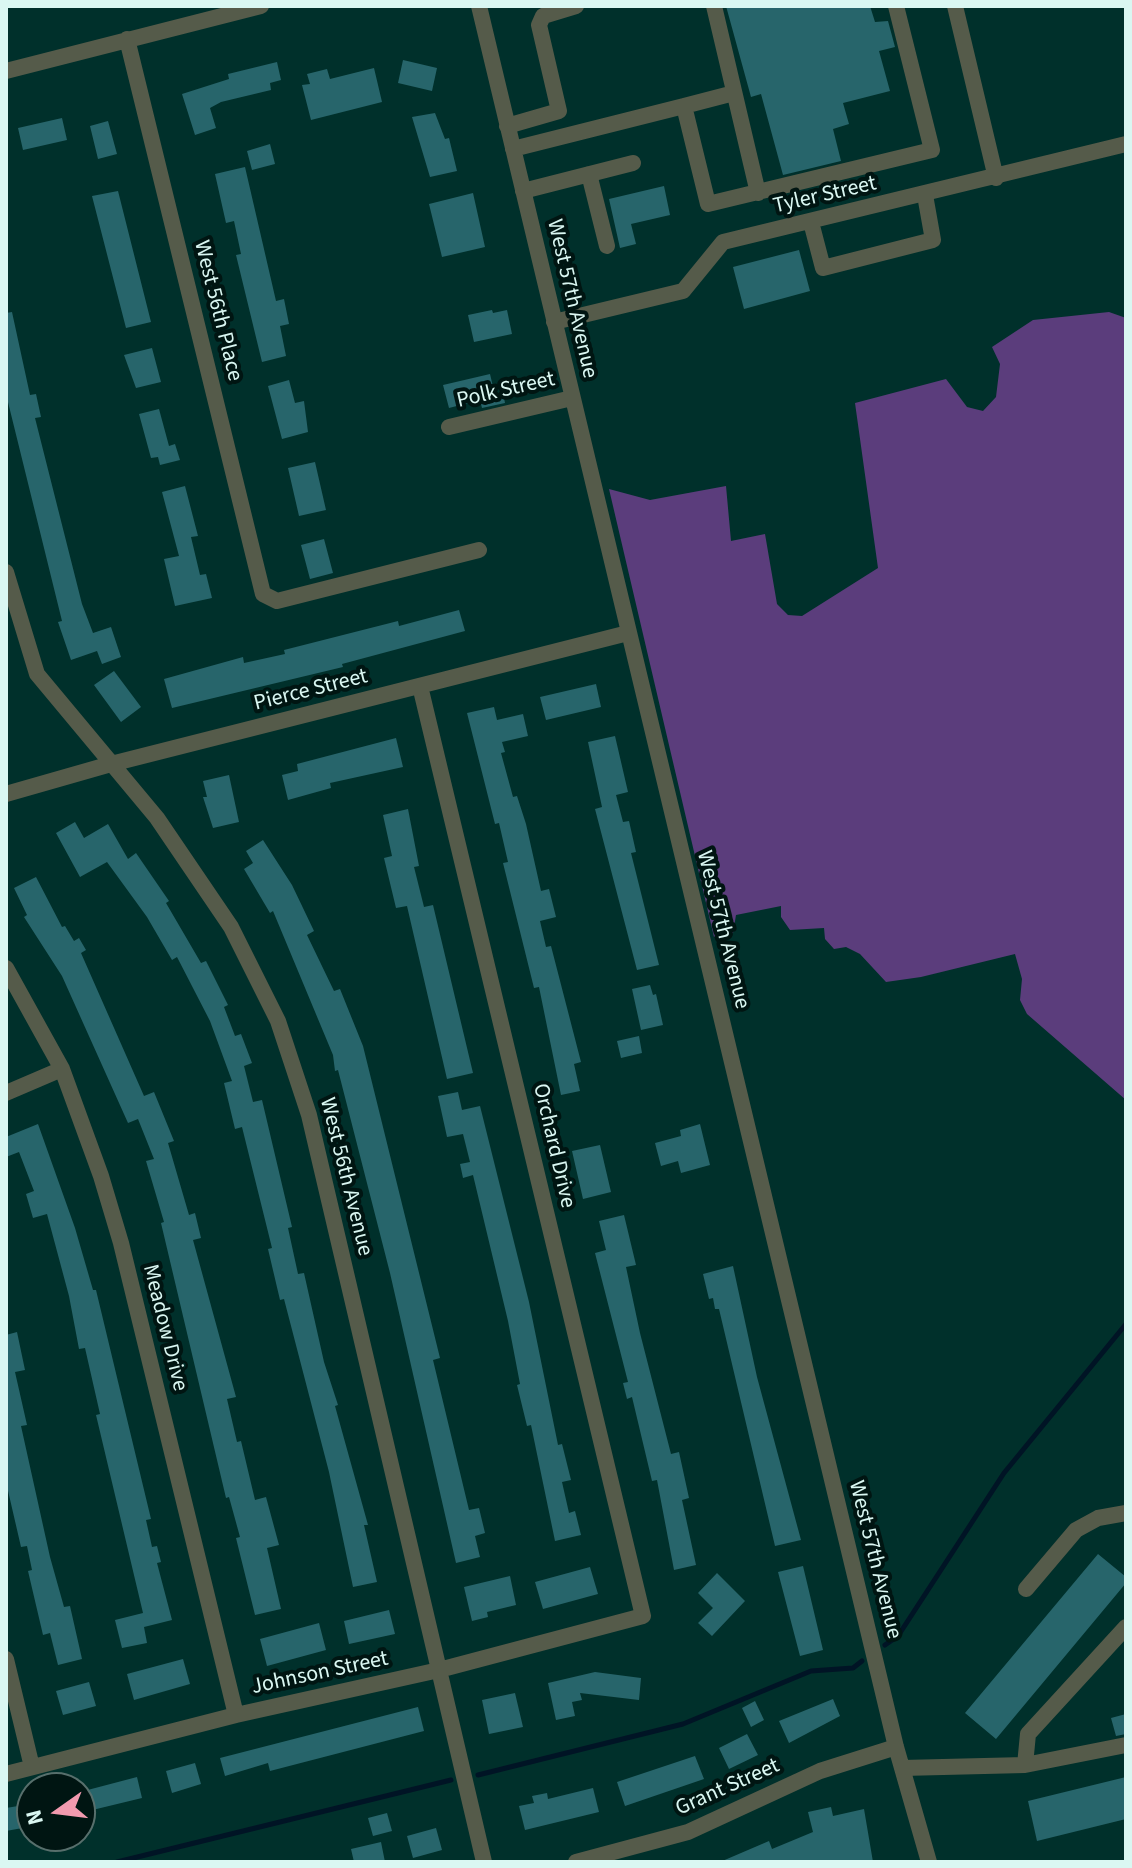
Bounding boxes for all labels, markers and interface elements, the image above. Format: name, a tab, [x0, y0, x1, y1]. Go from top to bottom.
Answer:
street label: Tyler Street	[771, 171, 879, 221]
street label: West 57th Avenue	[540, 217, 602, 381]
street label: West 56th Place	[187, 238, 247, 384]
street label: Polk Street	[454, 367, 558, 415]
street label: Pierce Street	[251, 664, 371, 718]
street label: West 57th Avenue	[690, 848, 754, 1012]
street label: Orchard Drive	[526, 1081, 580, 1211]
street label: West 56th Avenue	[313, 1095, 377, 1259]
street label: Meadow Drive	[136, 1262, 192, 1394]
street label: West 57th Avenue	[842, 1478, 906, 1642]
street label: Johnson Street	[249, 1647, 391, 1701]
street label: Grant Street	[672, 1753, 784, 1823]
north arrow	[16, 1772, 96, 1852]
text: N	[17, 1806, 52, 1828]

